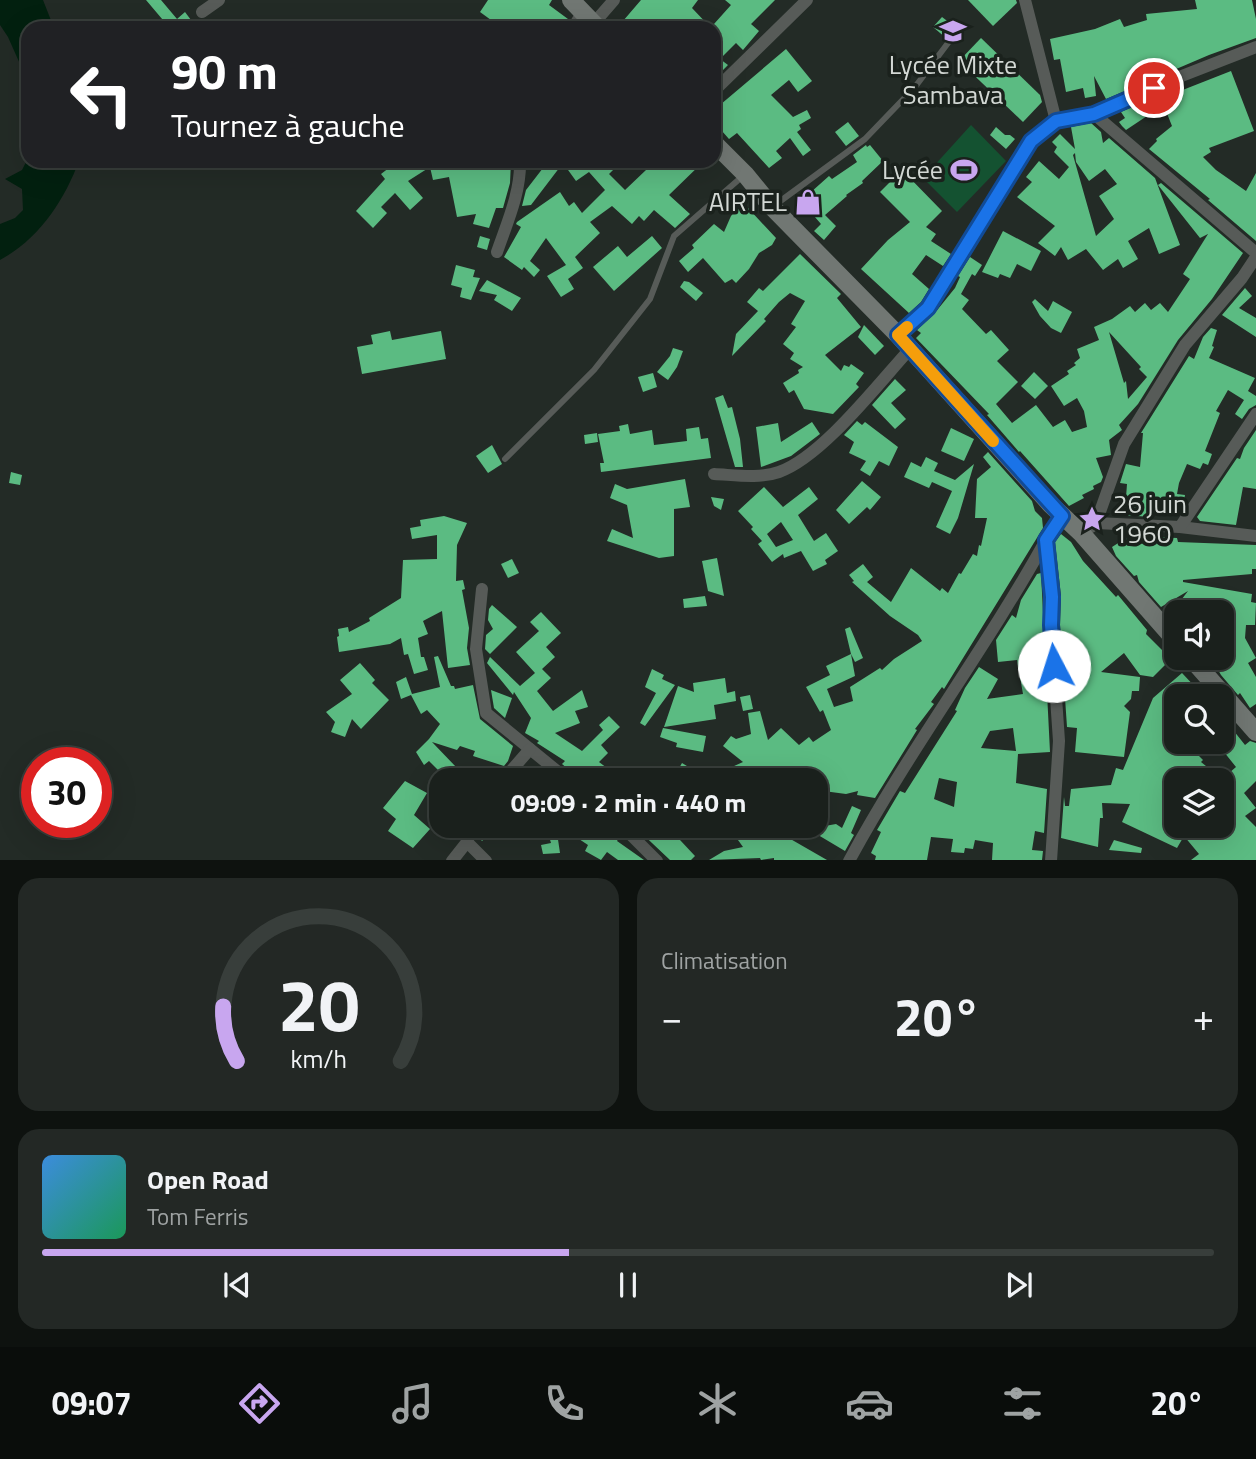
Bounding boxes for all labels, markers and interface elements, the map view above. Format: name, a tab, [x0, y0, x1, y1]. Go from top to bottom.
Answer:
school or university icon: Lycée Mixte Sambava	[938, 16, 968, 46]
text: 90 m	[171, 33, 278, 108]
place label: Lycée Mixte Sambava	[889, 45, 1017, 114]
icon: left	[56, 49, 147, 140]
pin	[1124, 58, 1184, 118]
icon: arrive	[1135, 69, 1173, 107]
text: Tournez à gauche	[171, 101, 405, 149]
place label: Lycée	[882, 150, 943, 189]
sports icon: Lycée	[949, 155, 979, 185]
place label: AIRTEL	[709, 182, 788, 221]
shop icon: AIRTEL	[793, 187, 823, 217]
place label: 26 juin 1960	[1113, 484, 1187, 553]
place icon: 26 juin 1960	[1077, 504, 1107, 534]
map controls	[1164, 600, 1234, 838]
button: sound	[1164, 600, 1234, 670]
position arrow	[1017, 629, 1091, 703]
button: search	[1164, 684, 1234, 754]
speed limit sign: 30	[21, 747, 112, 838]
button: layers	[1164, 768, 1234, 838]
text: 09:09 · 2 min · 440 m	[511, 783, 746, 822]
text: Climatisation	[661, 943, 788, 978]
text: 20	[278, 949, 359, 1059]
text: 20°	[894, 977, 981, 1056]
text: −	[661, 988, 682, 1046]
text: +	[1193, 988, 1214, 1046]
text: km/h	[290, 1039, 347, 1077]
text: Open Road	[147, 1160, 269, 1199]
text: Tom Ferris	[147, 1199, 248, 1234]
icon: previous	[218, 1266, 256, 1304]
icon: pause	[609, 1266, 647, 1304]
icon: next	[1000, 1266, 1038, 1304]
text: 09:07	[52, 1379, 132, 1427]
icon: directions	[235, 1379, 284, 1428]
icon: music	[388, 1379, 437, 1428]
icon: phone	[540, 1379, 589, 1428]
icon: climate	[693, 1379, 742, 1428]
icon: car	[845, 1379, 894, 1428]
icon: filters	[998, 1379, 1047, 1428]
text: 20°	[1150, 1379, 1204, 1427]

